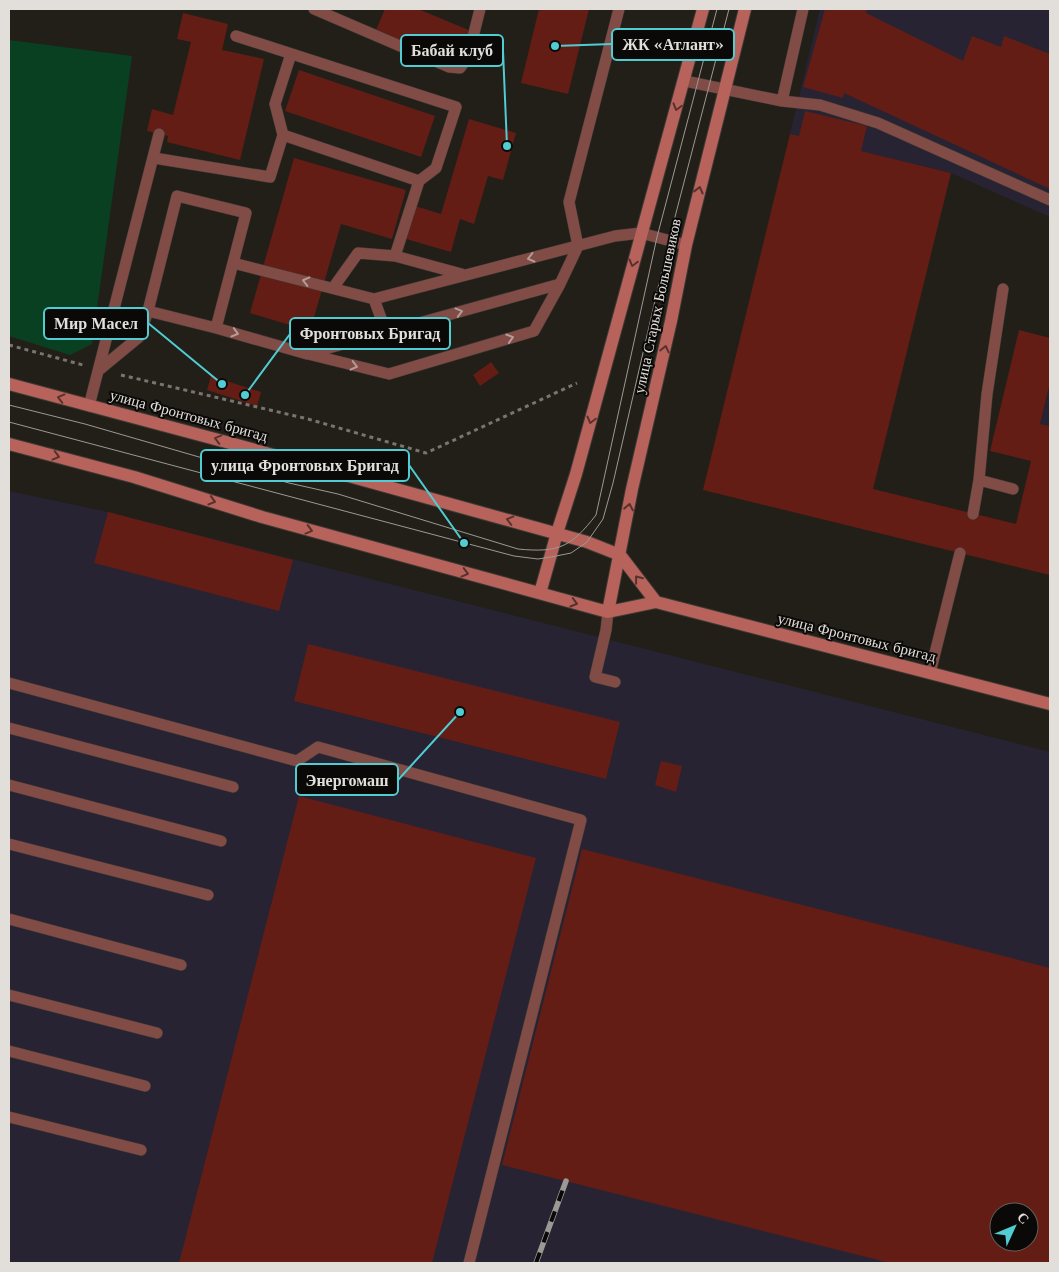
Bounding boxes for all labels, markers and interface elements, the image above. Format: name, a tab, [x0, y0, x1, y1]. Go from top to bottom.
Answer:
callout: ЖК «Атлант»	[612, 29, 734, 60]
text: ЖК «Атлант»	[622, 34, 724, 54]
callout: Бабай клуб	[401, 35, 503, 66]
text: Бабай клуб	[411, 40, 493, 60]
one-way arrow	[673, 102, 683, 110]
one-way arrow	[693, 186, 704, 195]
street label: улица Старых Большевиков	[629, 217, 685, 395]
one-way arrow	[527, 252, 536, 263]
one-way arrow	[628, 258, 639, 267]
one-way arrow	[302, 276, 311, 287]
one-way arrow	[455, 307, 463, 317]
callout: Мир Масел	[44, 308, 148, 339]
text: Мир Масел	[54, 313, 138, 333]
callout: Фронтовых Бригад	[290, 318, 450, 349]
text: Фронтовых Бригад	[300, 323, 440, 343]
one-way arrow	[231, 328, 239, 338]
one-way arrow	[506, 333, 514, 343]
one-way arrow	[659, 345, 670, 354]
one-way arrow	[350, 360, 359, 371]
street label: улица Фронтовых бригад	[108, 385, 270, 445]
one-way arrow	[56, 393, 65, 404]
one-way arrow	[586, 415, 596, 423]
one-way arrow	[214, 435, 223, 445]
callout: улица Фронтовых Бригад	[201, 450, 409, 481]
one-way arrow	[51, 451, 59, 461]
text: улица Фронтовых Бригад	[211, 455, 399, 475]
one-way arrow	[207, 496, 216, 506]
one-way arrow	[623, 503, 633, 512]
one-way arrow	[505, 515, 514, 526]
one-way arrow	[304, 524, 312, 534]
one-way arrow	[461, 567, 469, 577]
one-way arrow	[635, 575, 644, 585]
one-way arrow	[570, 597, 578, 607]
street label: улица Фронтовых бригад	[776, 608, 939, 666]
callout: Энергомаш	[296, 764, 398, 795]
text: Энергомаш	[306, 770, 389, 790]
north arrow	[989, 1202, 1039, 1252]
text: С	[1013, 1208, 1033, 1228]

